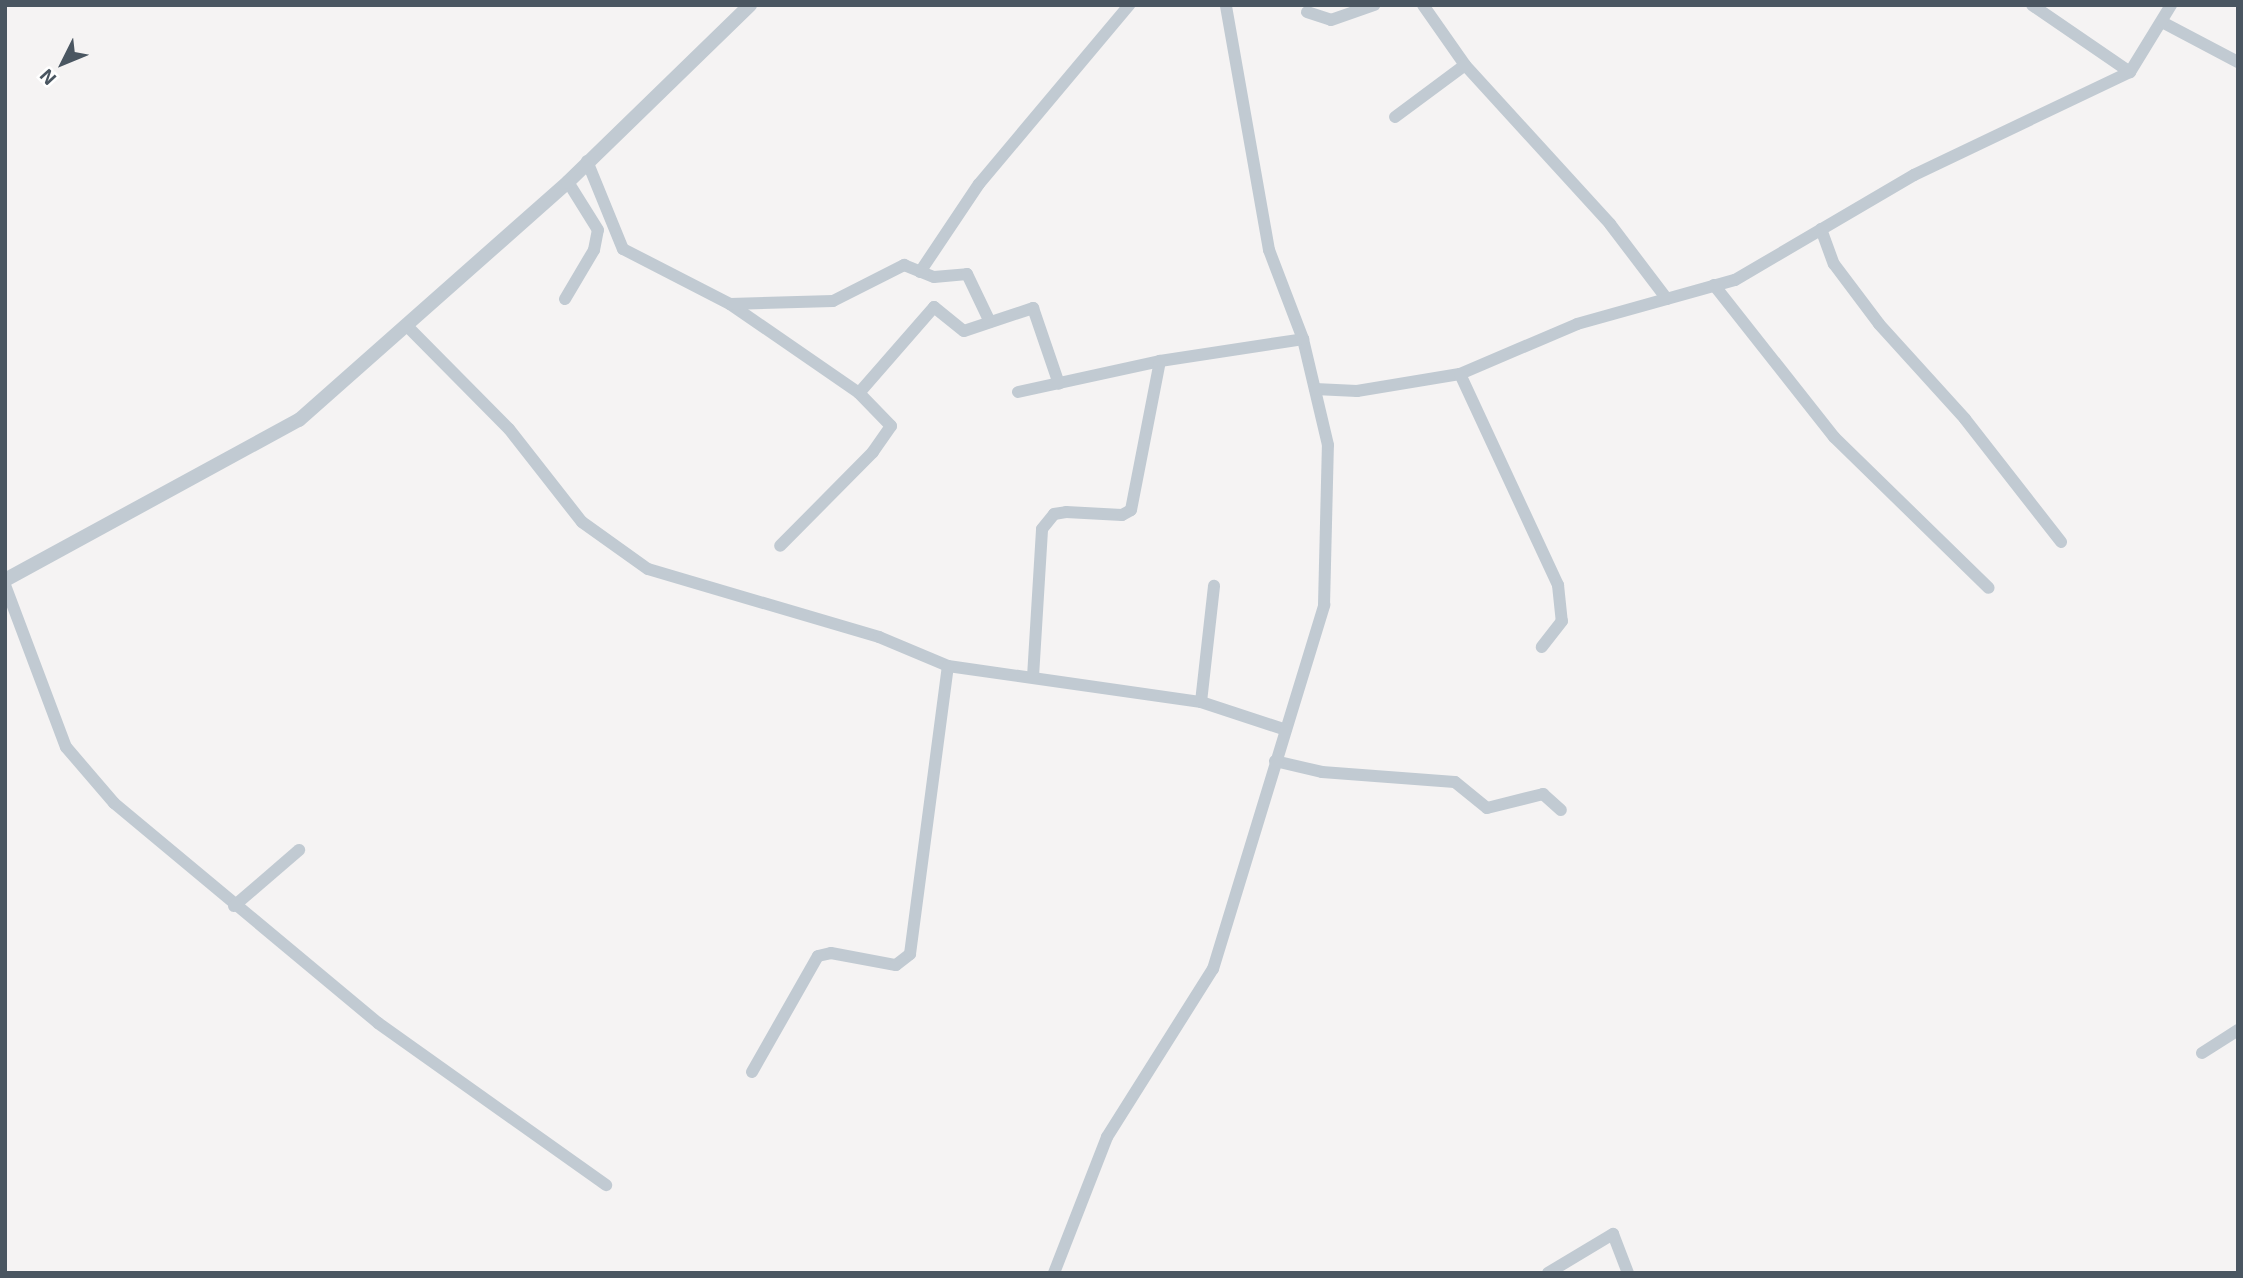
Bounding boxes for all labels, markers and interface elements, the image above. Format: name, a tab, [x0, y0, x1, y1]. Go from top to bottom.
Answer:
north arrow	[28, 28, 98, 98]
text: N	[34, 65, 60, 91]

